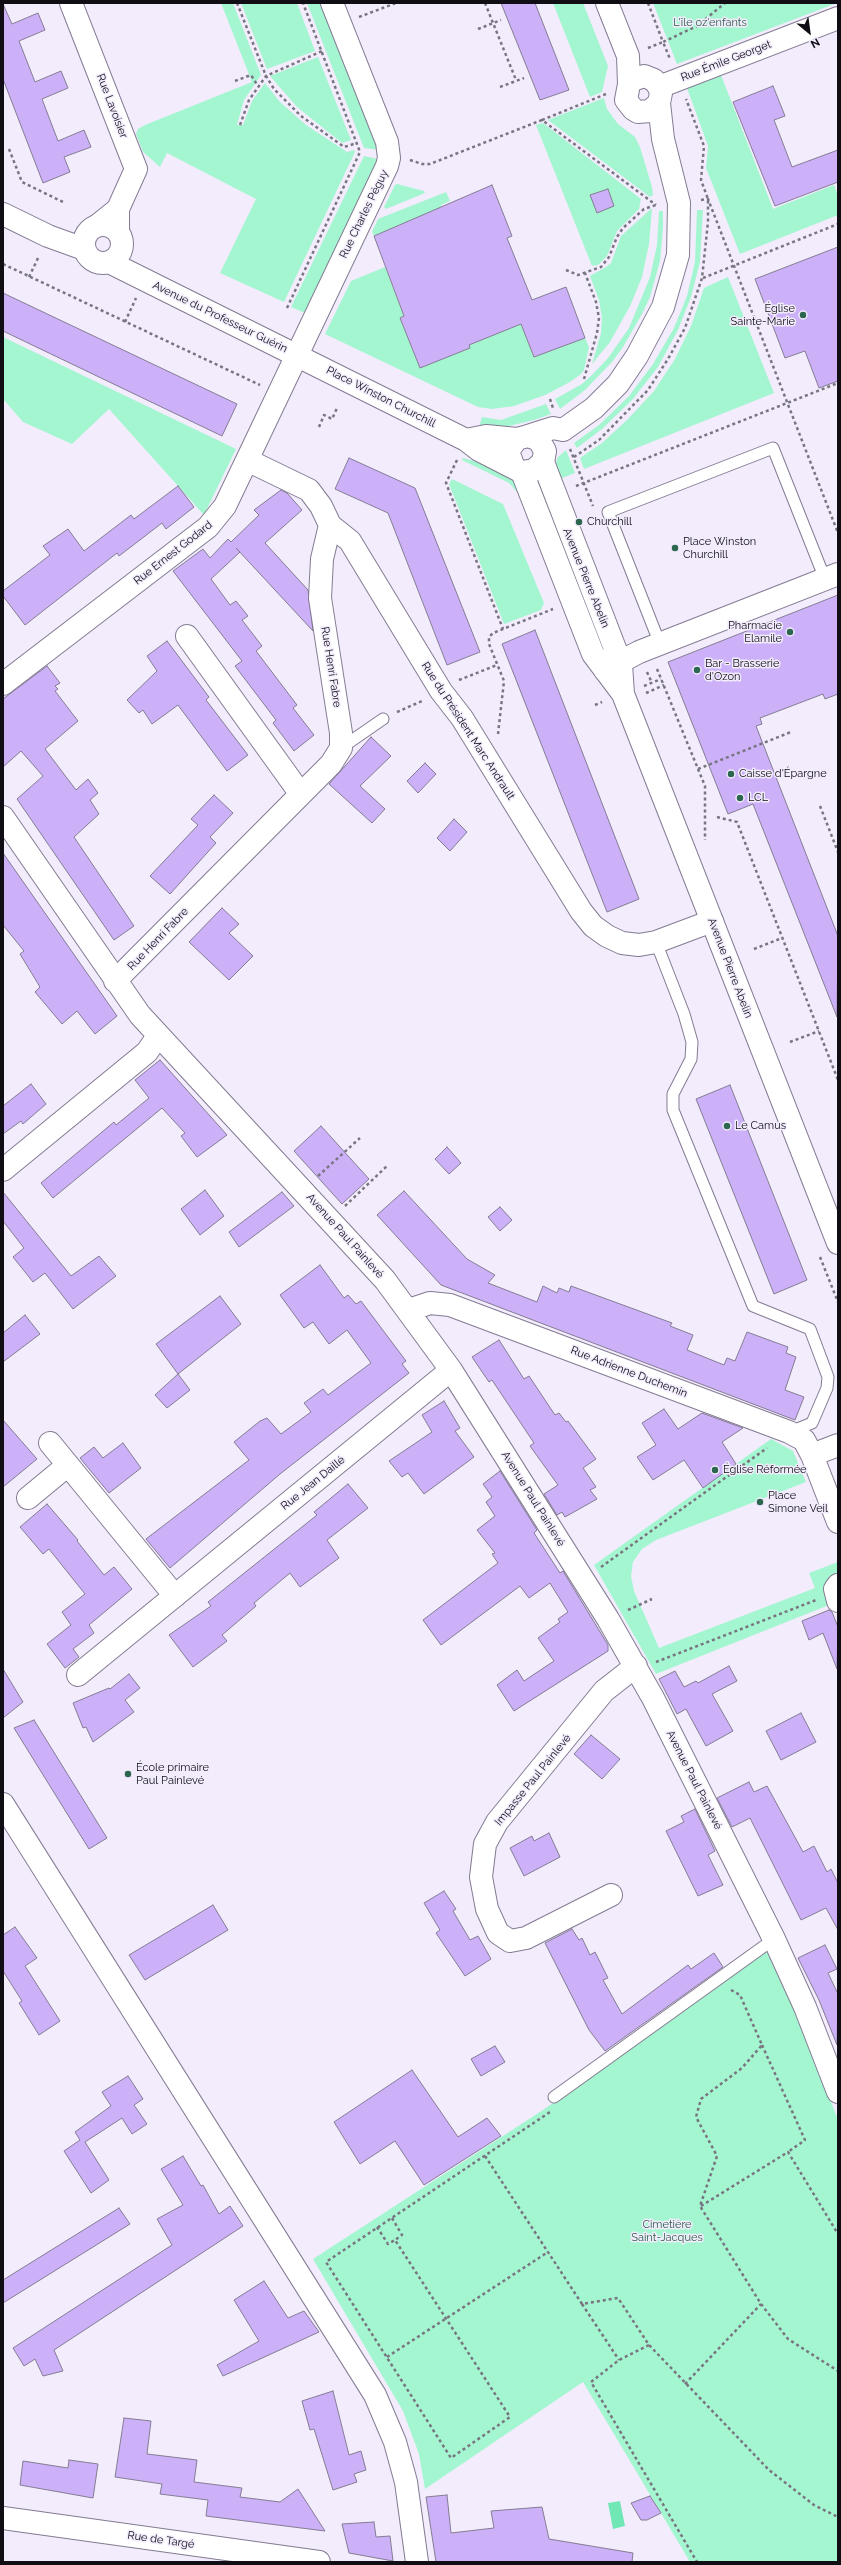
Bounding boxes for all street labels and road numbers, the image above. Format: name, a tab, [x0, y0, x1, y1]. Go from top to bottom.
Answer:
street label: Rue Émile Georget	[679, 38, 773, 84]
street label: Rue Lavoisier	[94, 72, 130, 140]
street label: Rue Charles Péguy	[337, 168, 391, 260]
street label: Avenue du Professeur Guérin	[150, 279, 290, 355]
street label: Place Winston Churchill	[324, 364, 438, 430]
street label: Rue Ernest Godard	[131, 518, 215, 588]
street label: Avenue Pierre Abelin	[560, 526, 612, 630]
street label: Rue Henri Fabre	[318, 626, 344, 708]
street label: Rue du Président Marc Andrault	[418, 660, 518, 802]
street label: Rue Henri Fabre	[125, 905, 191, 973]
street label: Avenue Pierre Abelin	[705, 916, 755, 1020]
street label: Avenue Paul Painlevé	[303, 1191, 387, 1281]
street label: Rue Adrienne Duchemin	[569, 1344, 689, 1400]
street label: Avenue Paul Painlevé	[498, 1449, 568, 1549]
street label: Rue Jean Daillé	[278, 1453, 348, 1513]
street label: Avenue Paul Painlevé	[663, 1728, 725, 1832]
street label: Impasse Paul Painlevé	[492, 1732, 574, 1828]
street label: Rue de Targé	[127, 2529, 195, 2551]

